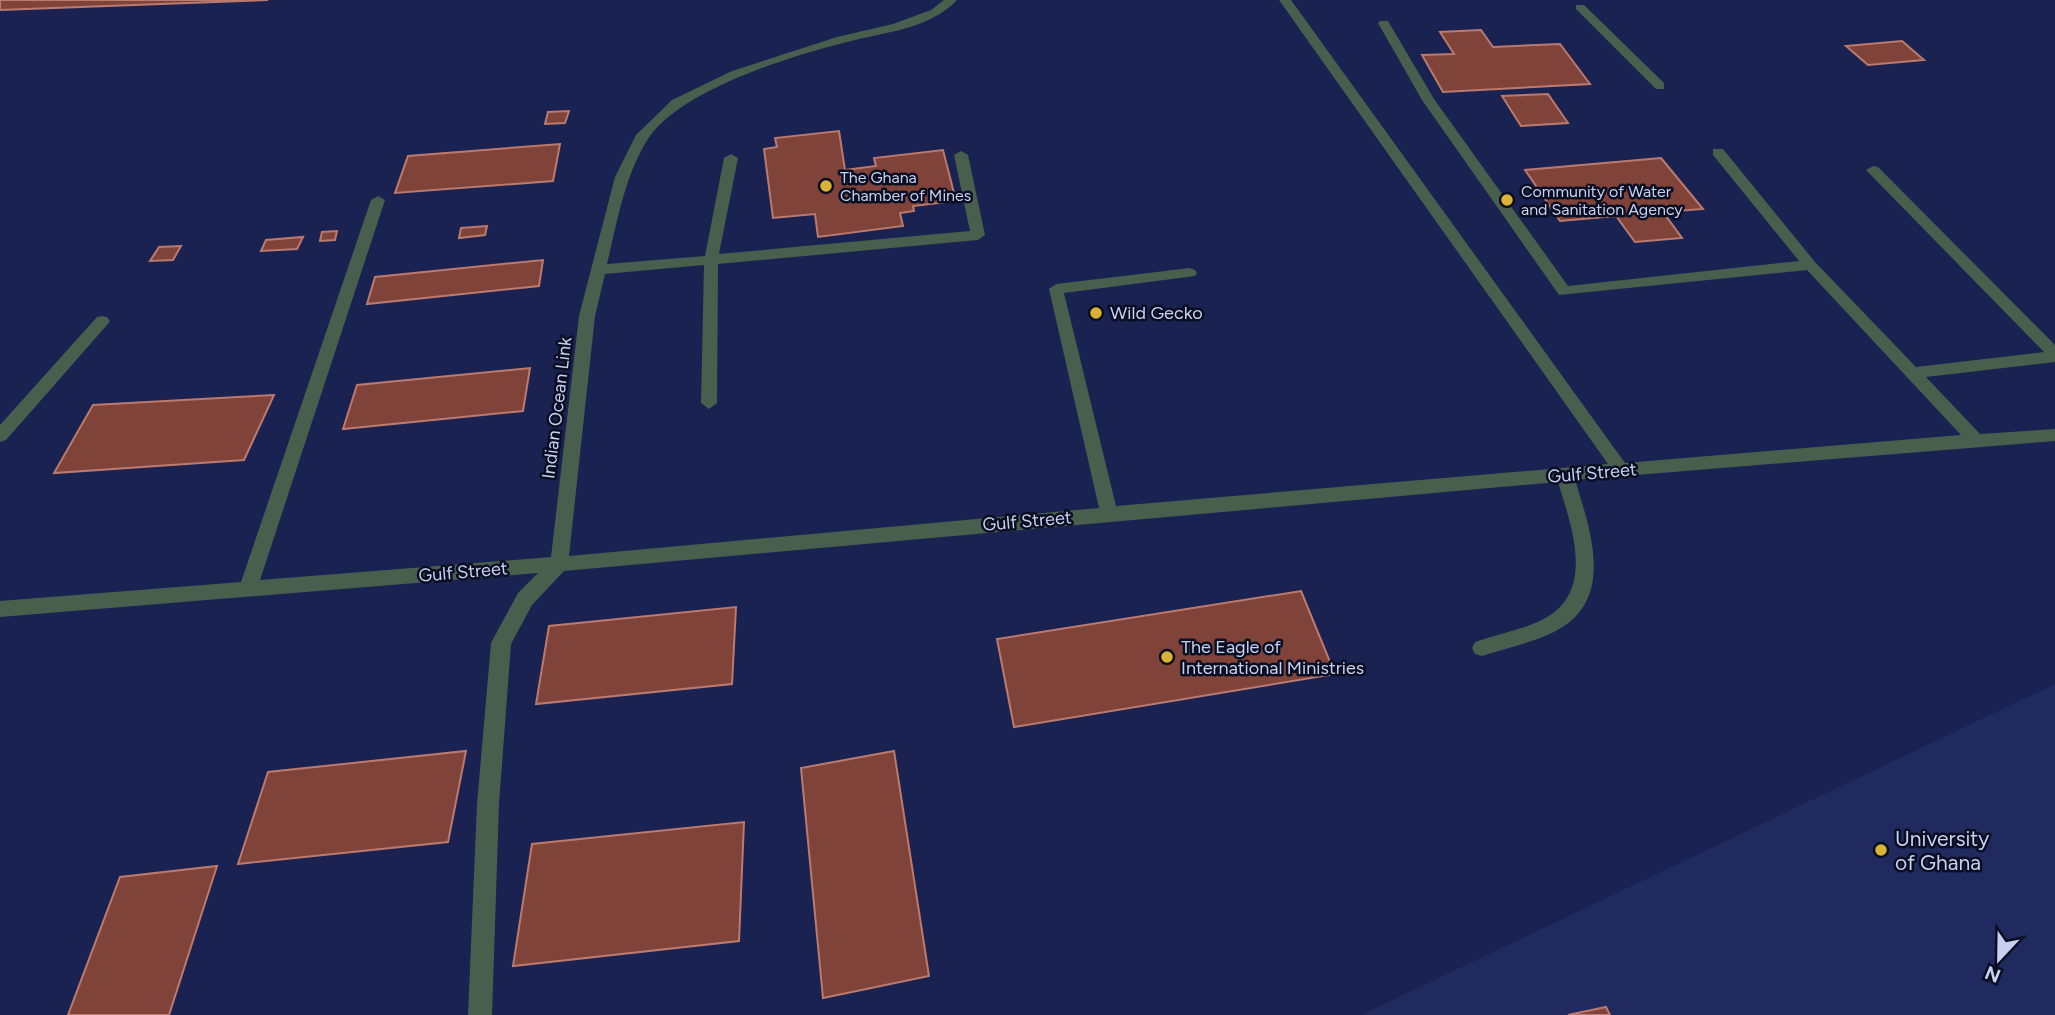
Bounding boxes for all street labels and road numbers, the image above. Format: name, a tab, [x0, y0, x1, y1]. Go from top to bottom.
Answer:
street label: Indian Ocean Link	[537, 336, 577, 480]
street label: Gulf Street	[1547, 458, 1638, 488]
street label: Gulf Street	[982, 506, 1073, 536]
street label: Gulf Street	[418, 557, 509, 587]

